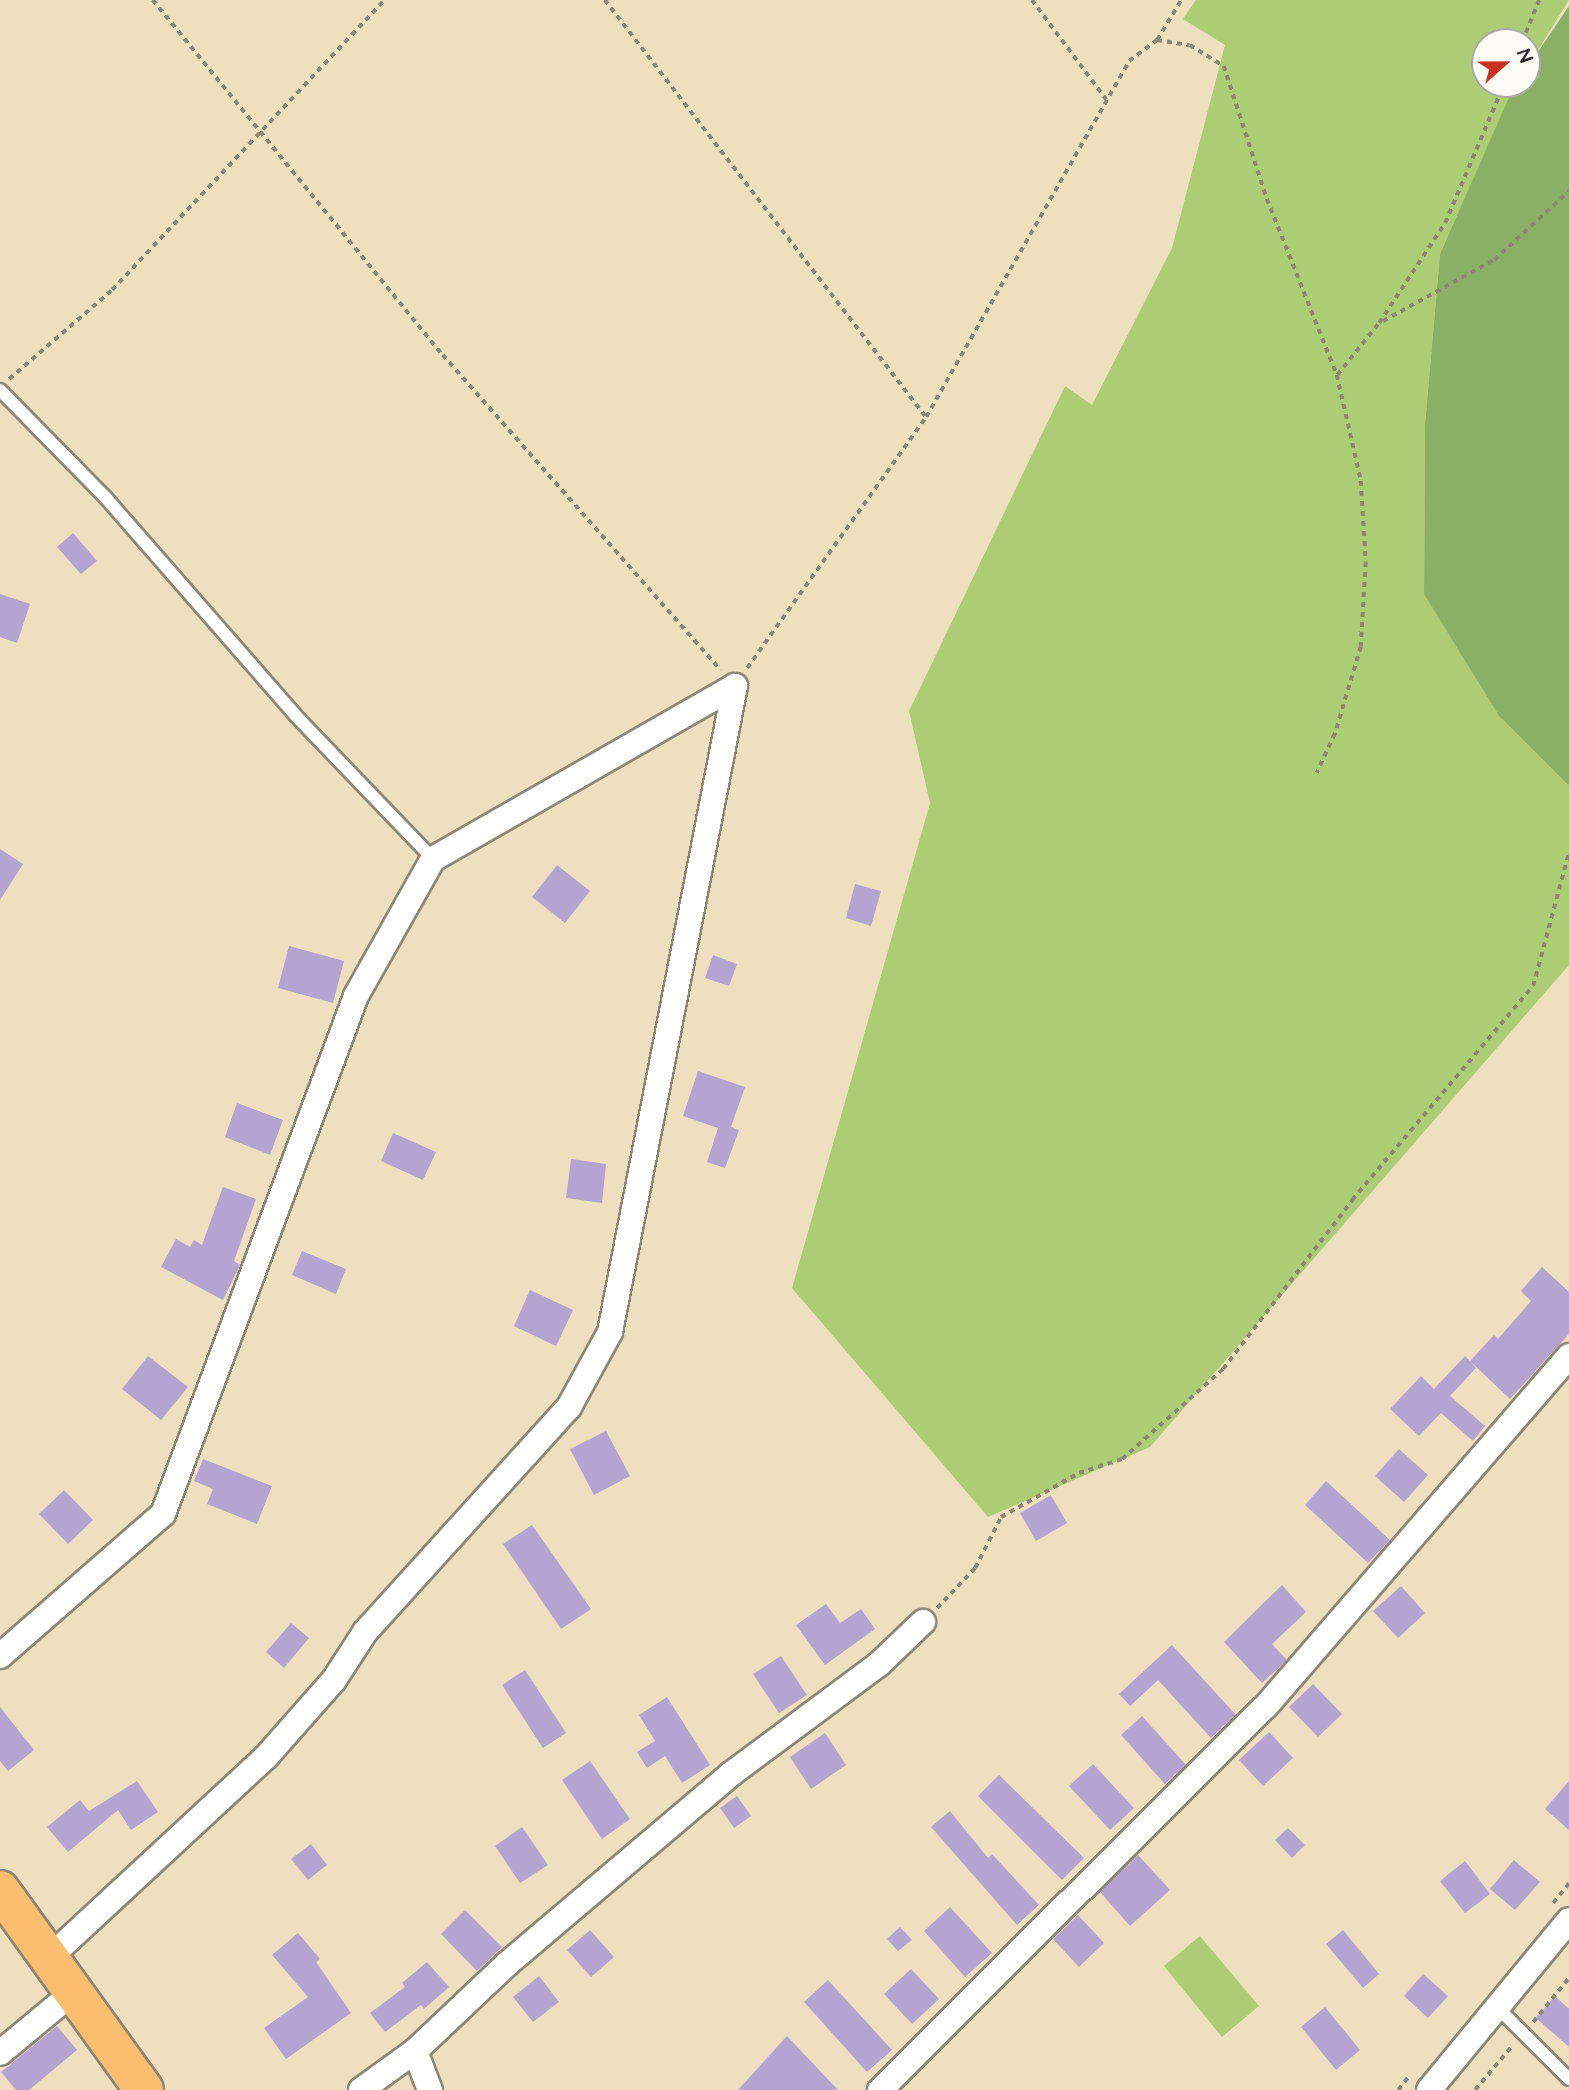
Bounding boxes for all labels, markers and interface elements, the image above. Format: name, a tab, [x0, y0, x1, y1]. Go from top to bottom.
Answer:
north arrow	[1471, 28, 1541, 98]
text: N	[1509, 46, 1539, 66]

